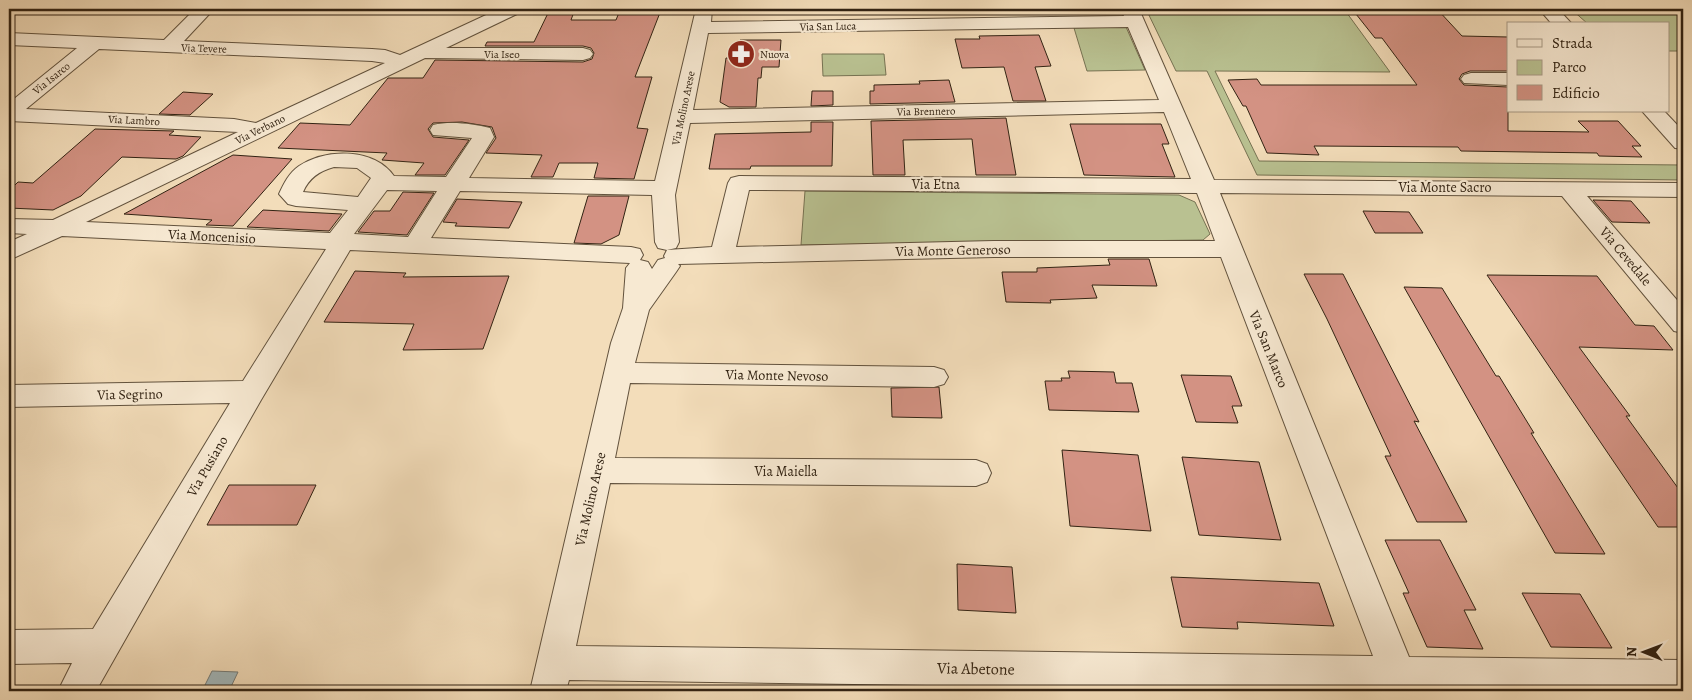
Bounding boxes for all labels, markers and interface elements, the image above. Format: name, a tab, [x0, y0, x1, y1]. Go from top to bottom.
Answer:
street label: Via San Luca	[798, 18, 857, 35]
legend	[1507, 22, 1670, 112]
text: Strada	[1552, 33, 1593, 53]
pharmacy icon: Nuova	[726, 39, 756, 69]
street label: Via Tevere	[180, 40, 227, 57]
street label: Via Iseo	[483, 47, 520, 62]
place label: Nuova	[760, 47, 790, 62]
text: Parco	[1552, 57, 1586, 77]
street label: Via Isarco	[29, 58, 74, 99]
street label: Via Molino Arese	[668, 70, 699, 147]
text: Edificio	[1552, 83, 1600, 103]
street label: Via Brennero	[896, 103, 956, 120]
street label: Via Verbano	[232, 111, 288, 148]
street label: Via Lambro	[107, 112, 161, 129]
street label: Via Etna	[911, 175, 961, 194]
street label: Via Monte Sacro	[1398, 178, 1491, 197]
street label: Via Cevedale	[1595, 222, 1656, 290]
street label: Via Moncenisio	[167, 225, 256, 248]
street label: Via Monte Generoso	[894, 240, 1011, 261]
street label: Via San Marco	[1244, 307, 1293, 391]
street label: Via Monte Nevoso	[724, 365, 829, 386]
street label: Via Segrino	[96, 384, 163, 405]
street label: Via Pusiano	[182, 432, 232, 501]
street label: Via Molino Arese	[570, 450, 611, 549]
street label: Via Maiella	[753, 462, 818, 481]
north arrow	[1620, 628, 1670, 678]
text: N	[1622, 647, 1641, 657]
street label: Via Abetone	[936, 657, 1015, 681]

